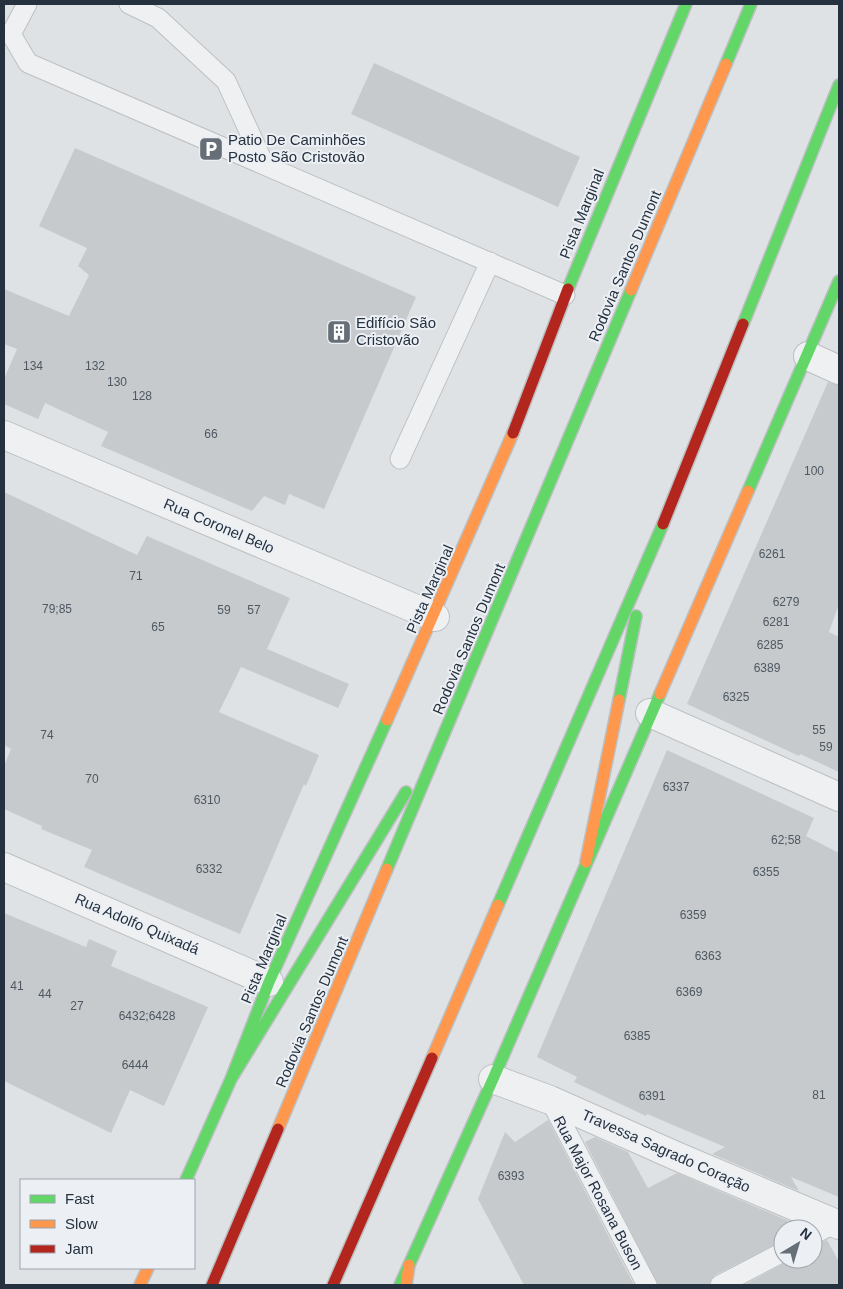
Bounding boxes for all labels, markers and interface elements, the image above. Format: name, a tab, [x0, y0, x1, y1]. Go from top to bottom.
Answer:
place label: Patio De Caminhões Posto São Cristovão	[228, 131, 366, 165]
parking icon: Patio De Caminhões Posto São Cristovão	[198, 136, 224, 162]
street label: Pista Marginal	[556, 167, 607, 261]
street label: Rodovia Santos Dumont	[585, 187, 664, 344]
place label: Edifício São Cristovão	[356, 314, 436, 348]
building icon: Edifício São Cristovão	[326, 319, 352, 345]
house number: 134	[23, 359, 43, 373]
house number: 132	[85, 359, 105, 373]
house number: 130	[107, 375, 127, 389]
house number: 128	[132, 389, 152, 403]
house number: 66	[204, 427, 218, 441]
house number: 100	[804, 464, 824, 478]
street label: Rua Coronel Belo	[161, 495, 277, 556]
street label: Pista Marginal	[402, 542, 457, 636]
house number: 6261	[759, 547, 786, 561]
street label: Rodovia Santos Dumont	[429, 560, 508, 717]
house number: 71	[129, 569, 143, 583]
house number: 6279	[773, 595, 800, 609]
house number: 79;85	[42, 602, 72, 616]
house number: 59	[217, 603, 231, 617]
house number: 57	[247, 603, 261, 617]
house number: 6281	[763, 615, 790, 629]
house number: 65	[151, 620, 165, 634]
house number: 6285	[757, 638, 784, 652]
house number: 6389	[754, 661, 781, 675]
house number: 6325	[723, 690, 750, 704]
house number: 55	[812, 723, 826, 737]
house number: 74	[40, 728, 54, 742]
house number: 59	[819, 740, 833, 754]
house number: 70	[85, 772, 99, 786]
house number: 6337	[663, 780, 690, 794]
house number: 6310	[194, 793, 221, 807]
house number: 62;58	[771, 833, 801, 847]
house number: 6332	[196, 862, 223, 876]
house number: 6355	[753, 865, 780, 879]
street label: Rua Adolfo Quixadá	[72, 890, 203, 958]
house number: 6359	[680, 908, 707, 922]
street label: Pista Marginal	[237, 912, 290, 1006]
street label: Rodovia Santos Dumont	[272, 933, 351, 1090]
house number: 6363	[695, 949, 722, 963]
house number: 41	[10, 979, 24, 993]
house number: 6369	[676, 985, 703, 999]
house number: 44	[38, 987, 52, 1001]
house number: 27	[70, 999, 84, 1013]
house number: 6432;6428	[119, 1009, 176, 1023]
house number: 6385	[624, 1029, 651, 1043]
house number: 6444	[122, 1058, 149, 1072]
house number: 81	[812, 1088, 826, 1102]
house number: 6391	[639, 1089, 666, 1103]
street label: Travessa Sagrado Coração	[579, 1106, 753, 1195]
street label: Rua Major Rosana Buson	[551, 1113, 646, 1273]
house number: 6393	[498, 1169, 525, 1183]
legend	[20, 1179, 195, 1269]
text: Fast	[65, 1190, 95, 1207]
text: Slow	[65, 1215, 98, 1232]
north arrow	[773, 1219, 823, 1269]
text: N	[797, 1224, 815, 1243]
text: Jam	[65, 1240, 93, 1257]

